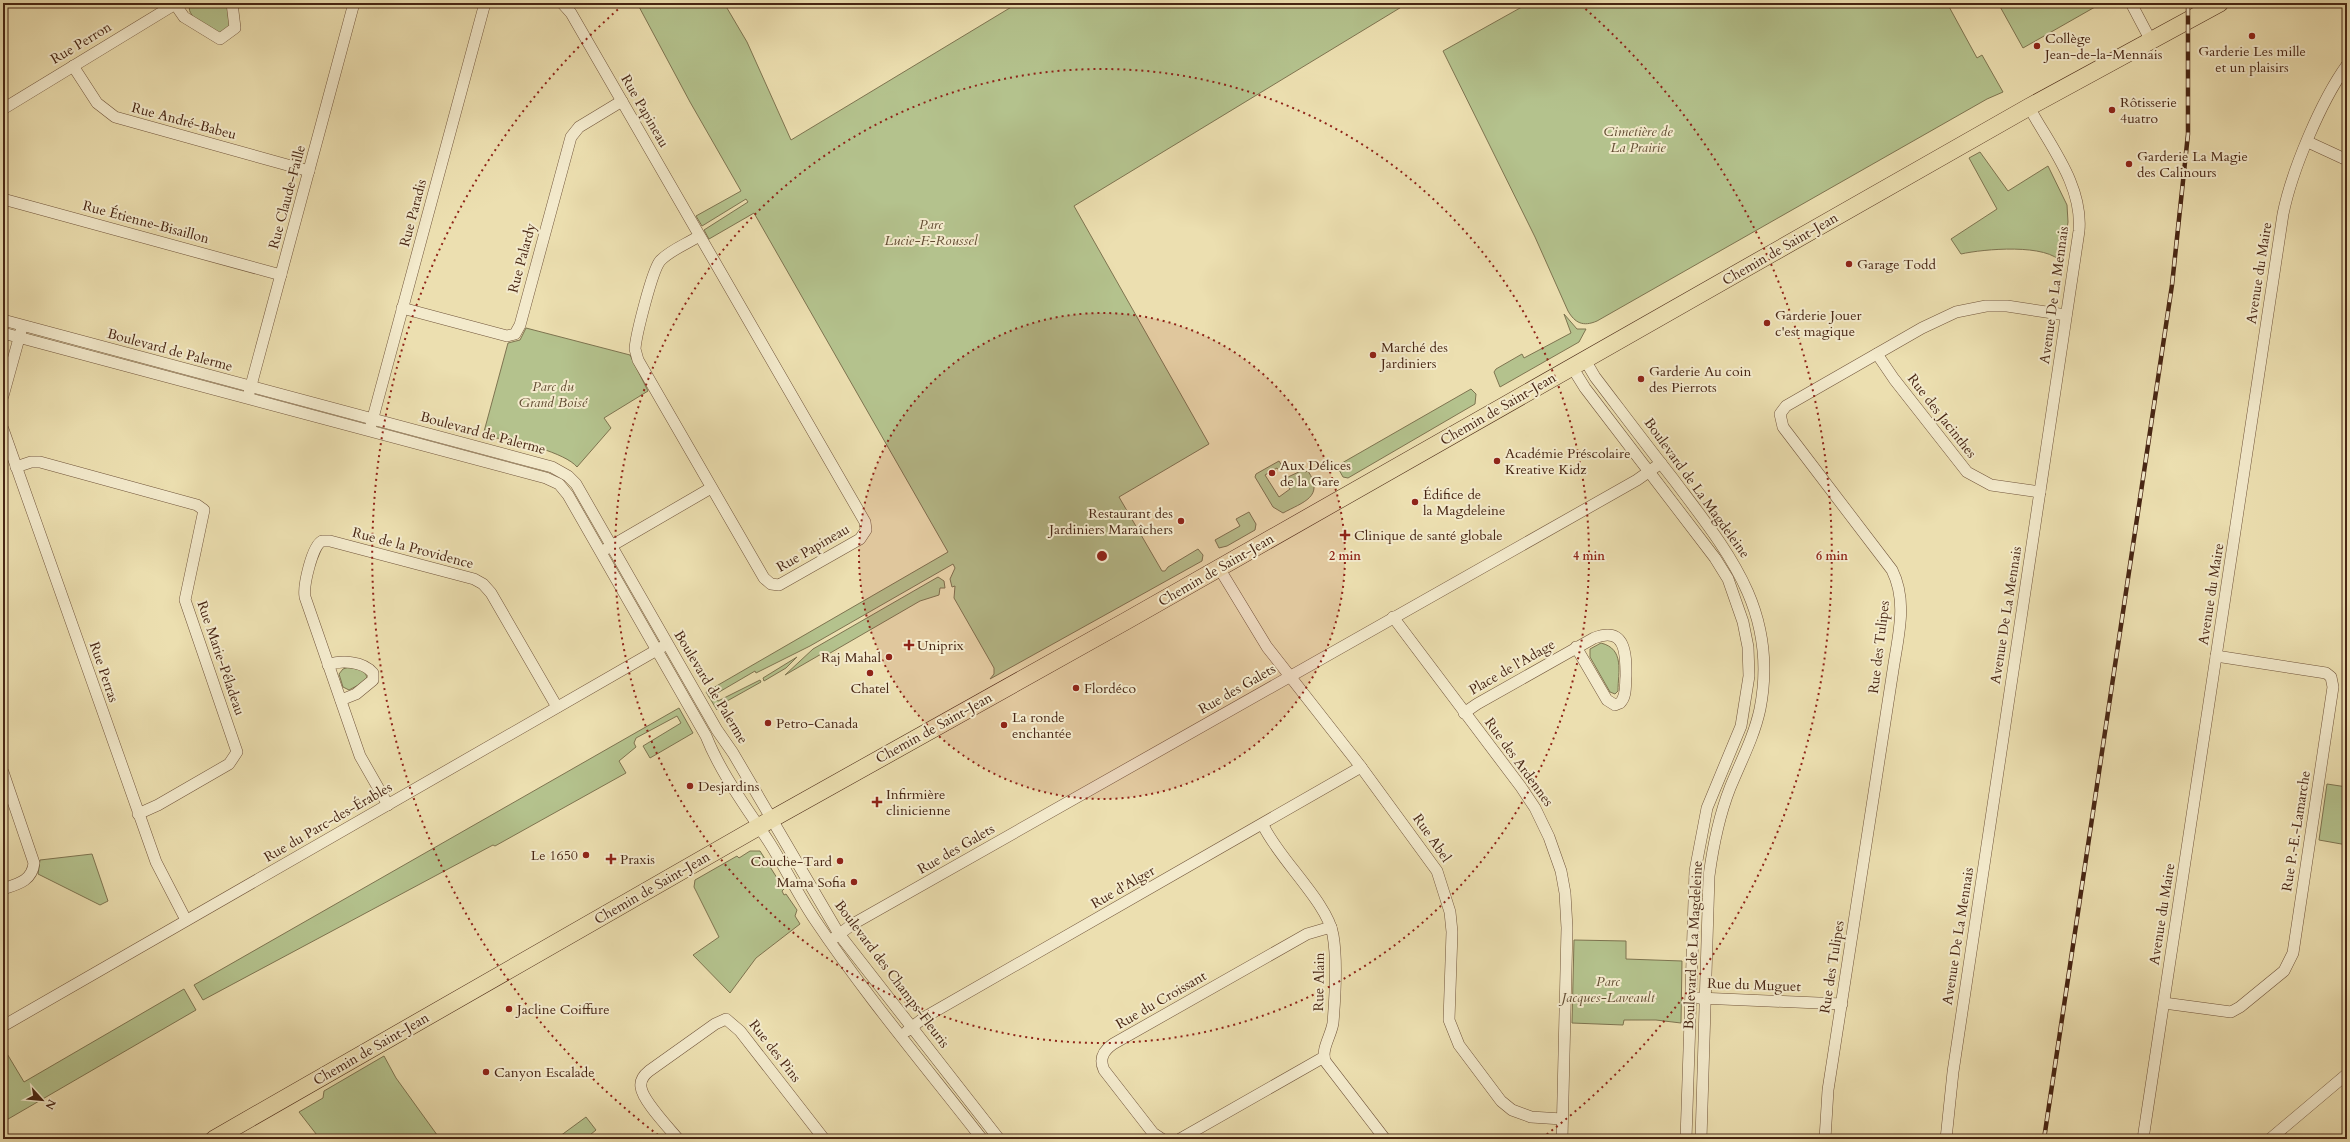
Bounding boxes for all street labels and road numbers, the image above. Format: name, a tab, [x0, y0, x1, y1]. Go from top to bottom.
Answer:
street label: Rue Perron	[47, 17, 115, 69]
street label: Rue Papineau	[616, 71, 674, 151]
street label: Rue André-Babeu	[130, 98, 239, 144]
street label: Rue Claude-Faille	[264, 143, 310, 251]
street label: Rue Paradis	[395, 177, 431, 249]
street label: Rue Étienne-Bisaillon	[81, 196, 211, 248]
street label: Chemin de Saint-Jean	[1719, 208, 1841, 290]
street label: Rue Palardy	[504, 220, 541, 295]
street label: Avenue du Maire	[2242, 221, 2276, 325]
street label: Avenue De La Mennais	[2035, 225, 2073, 365]
street label: Boulevard de Palerme	[105, 324, 235, 376]
street label: Chemin de Saint-Jean	[1437, 368, 1559, 450]
street label: Rue des Jacinthes	[1903, 370, 1981, 462]
street label: Boulevard de Palerme	[418, 407, 548, 459]
street label: Boulevard de La Magdeleine	[1640, 414, 1754, 562]
street label: Rue Papineau	[773, 519, 853, 577]
street label: Rue de la Providence	[350, 523, 476, 573]
street label: Chemin de Saint-Jean	[1155, 529, 1277, 611]
street label: Avenue du Maire	[2194, 542, 2228, 646]
street label: Avenue De La Mennais	[1986, 545, 2026, 685]
street label: Rue Marie-Péladeau	[192, 598, 250, 718]
street label: Rue des Tulipes	[1864, 599, 1894, 695]
street label: Boulevard de Palerme	[670, 627, 752, 747]
street label: Place de l'Adage	[1466, 635, 1558, 699]
street label: Rue Perras	[85, 639, 123, 705]
street label: Rue des Galets	[1195, 659, 1279, 719]
street label: Chemin de Saint-Jean	[872, 688, 996, 768]
street label: Rue des Ardennes	[1480, 714, 1558, 811]
street label: Rue P.-E.-Lamarche	[2277, 769, 2315, 893]
street label: Rue du Parc-des-Érables	[260, 777, 396, 867]
street label: Rue Abel	[1408, 810, 1456, 866]
street label: Rue des Galets	[914, 819, 998, 879]
street label: Chemin de Saint-Jean	[591, 847, 713, 929]
street label: Boulevard de La Magdeleine	[1679, 860, 1707, 1030]
street label: Rue d'Alger	[1088, 861, 1159, 913]
street label: Avenue du Maire	[2145, 862, 2179, 966]
street label: Avenue De La Mennais	[1938, 866, 1978, 1006]
street label: Boulevard des Champs-Fleuris	[830, 896, 954, 1052]
street label: Rue des Tulipes	[1815, 919, 1849, 1015]
street label: Rue Alain	[1309, 952, 1329, 1012]
street label: Rue du Croissant	[1112, 966, 1210, 1034]
street label: Rue du Muguet	[1707, 974, 1802, 996]
street label: Chemin de Saint-Jean	[310, 1008, 432, 1090]
street label: Rue des Pins	[745, 1016, 806, 1086]

